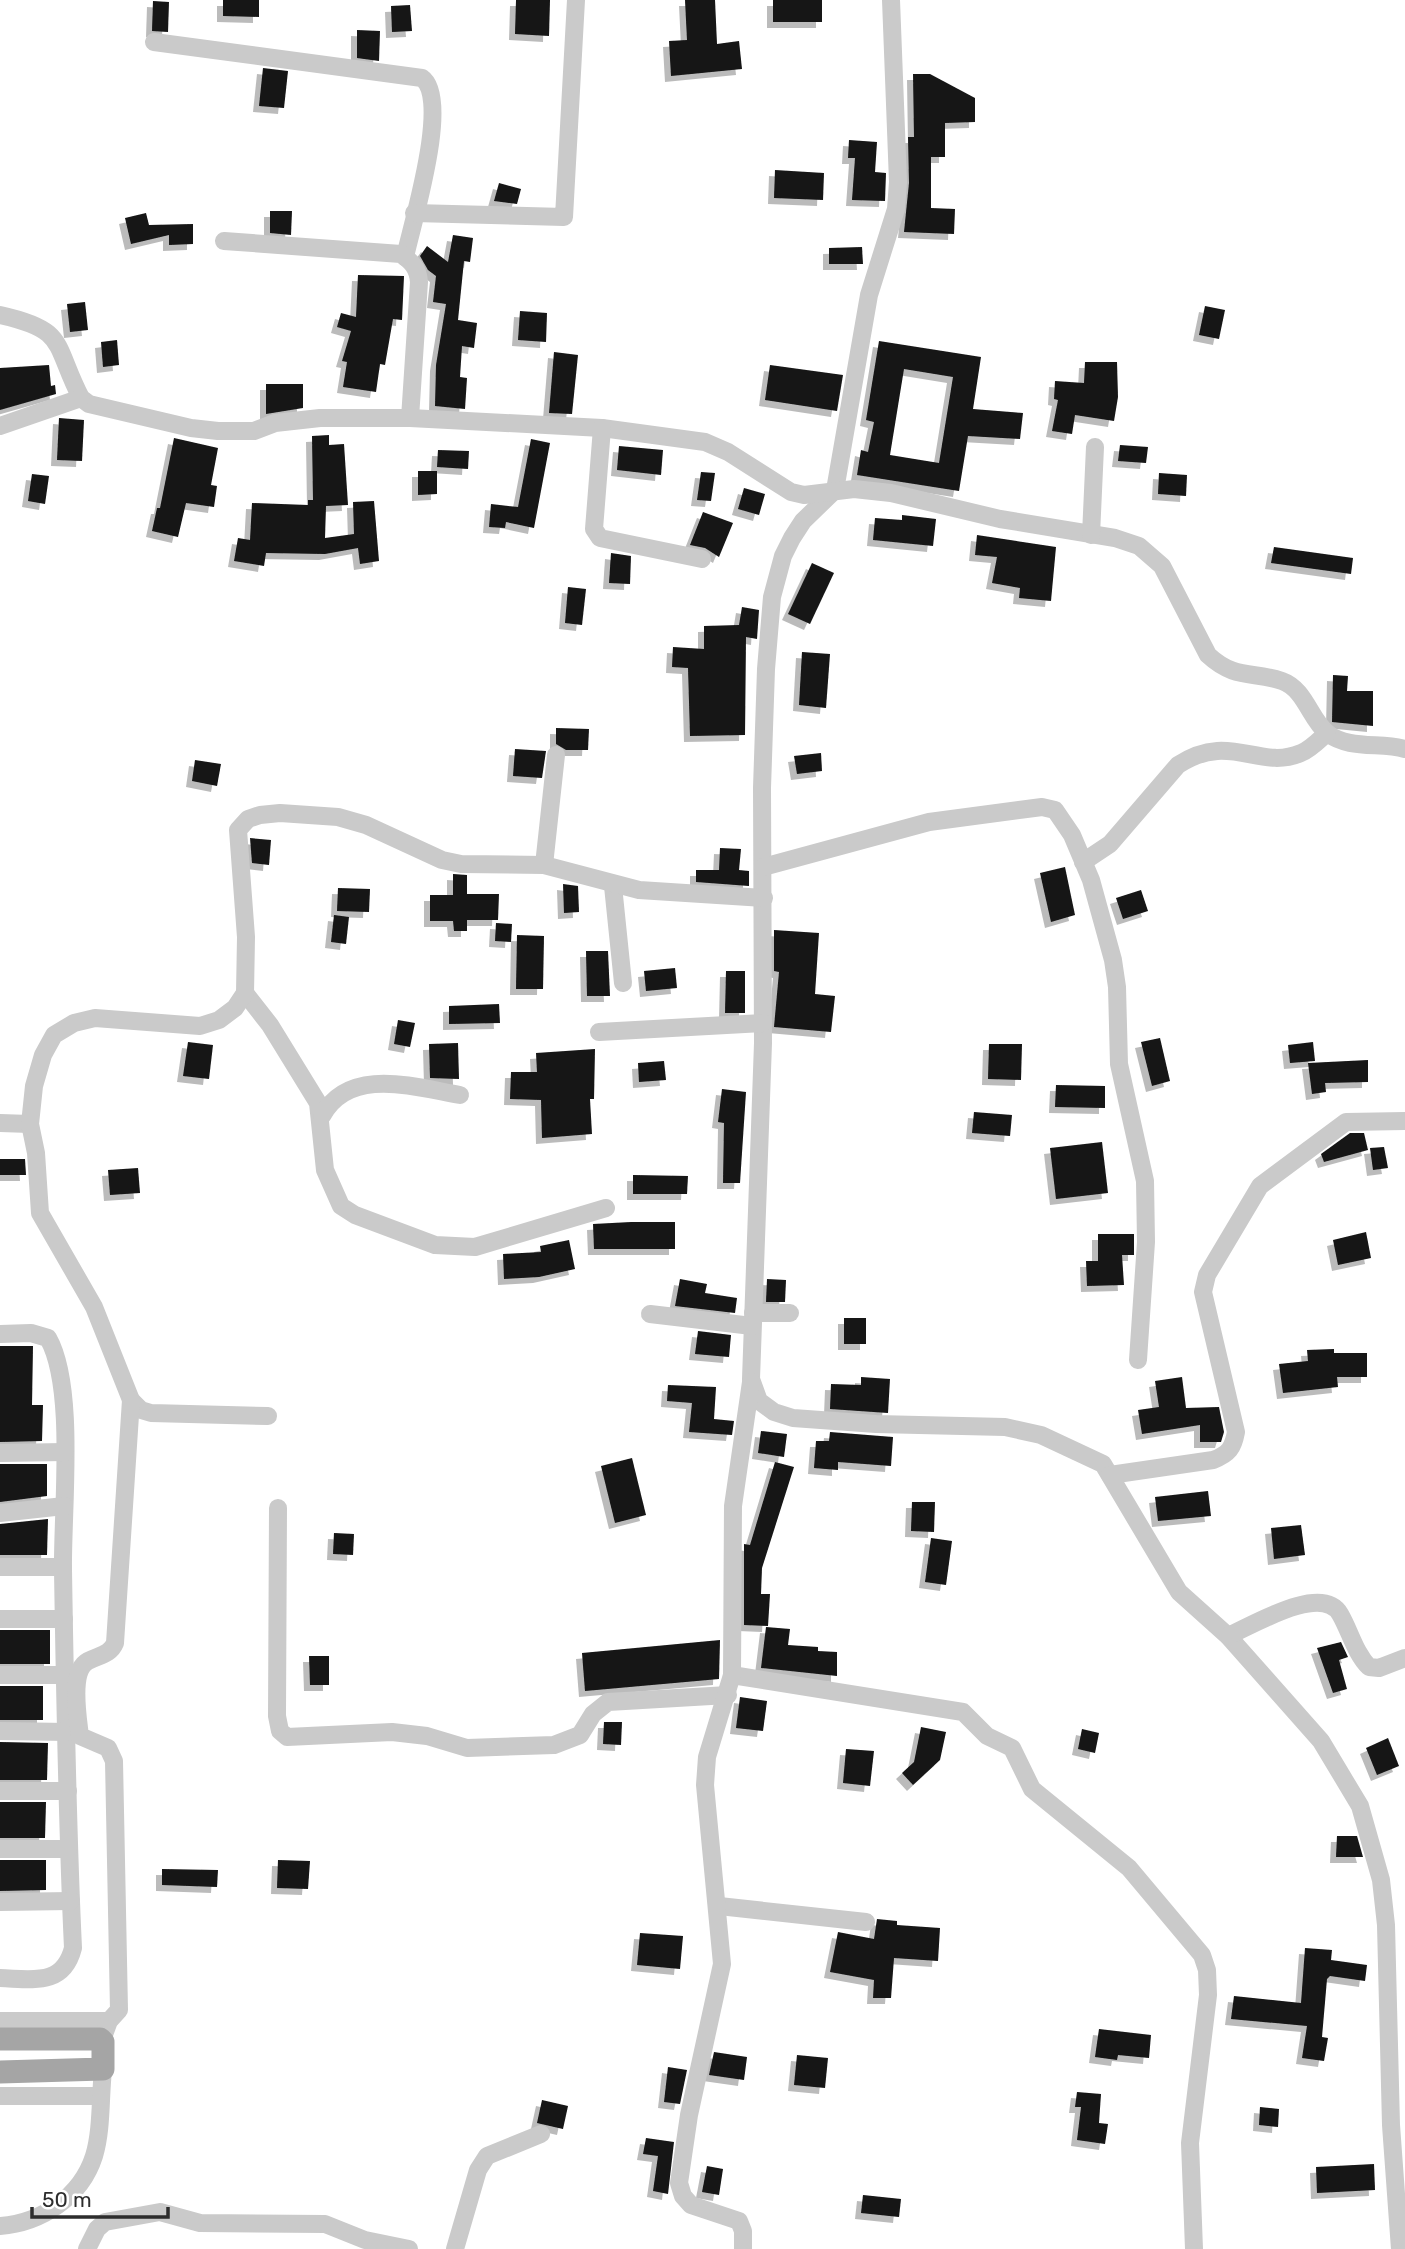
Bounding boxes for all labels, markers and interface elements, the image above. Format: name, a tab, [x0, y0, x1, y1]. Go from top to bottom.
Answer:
scale bar	[32, 2176, 168, 2220]
text: 50 m	[42, 2187, 92, 2212]

